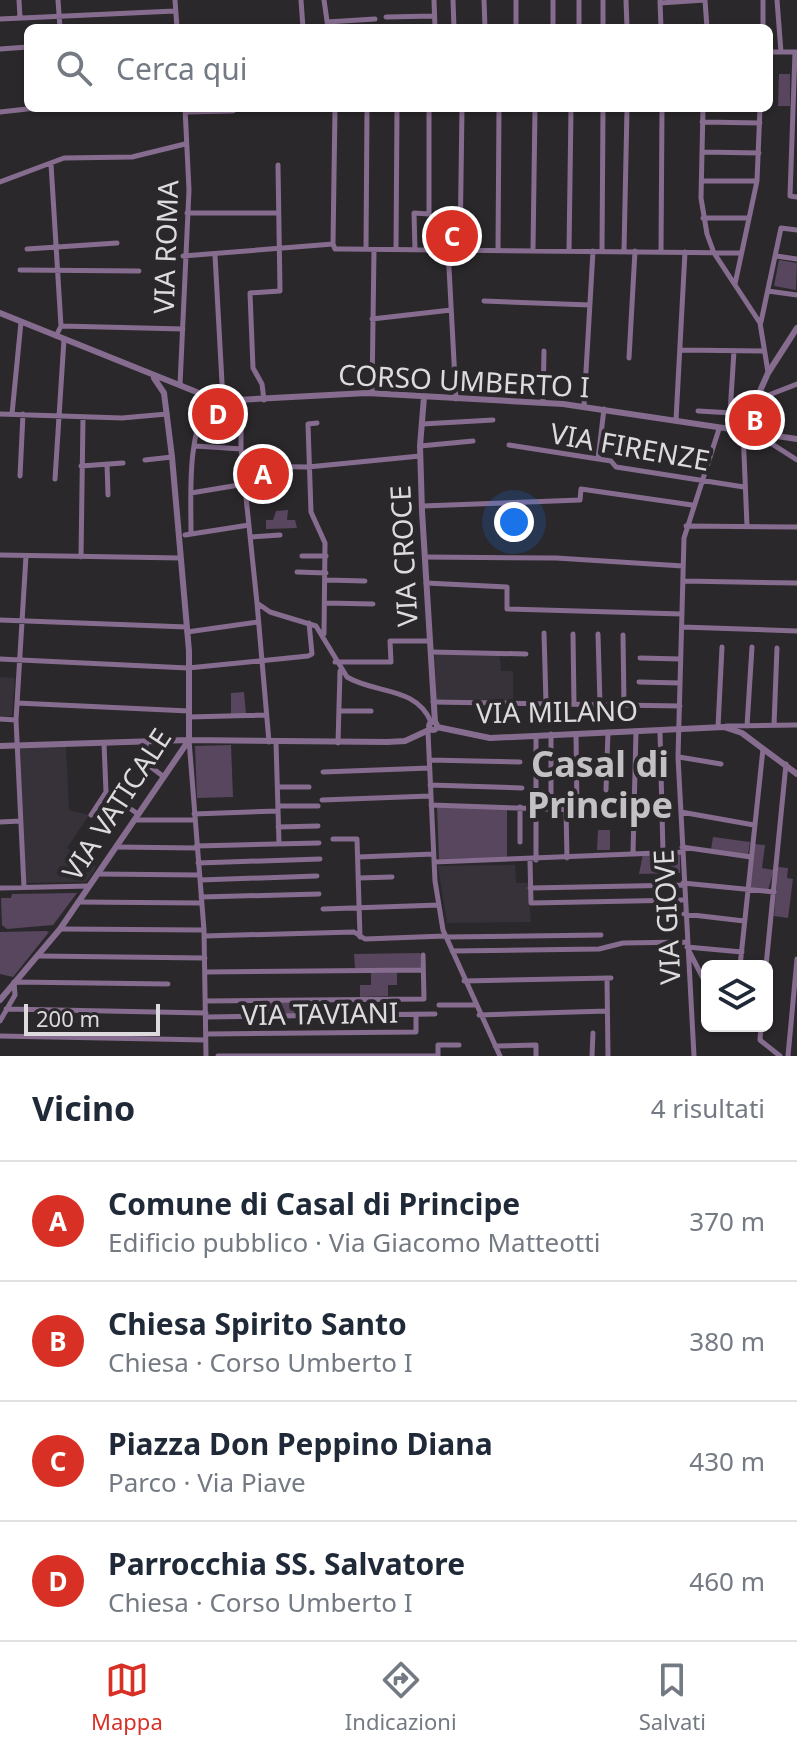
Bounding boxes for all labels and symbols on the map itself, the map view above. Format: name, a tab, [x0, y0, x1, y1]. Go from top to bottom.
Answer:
street label: VIA ROMA	[144, 179, 186, 315]
pin: C	[426, 206, 478, 266]
street label: CORSO UMBERTO I	[337, 354, 591, 406]
pin: D	[192, 384, 244, 444]
pin: B	[729, 390, 781, 450]
street label: VIA FIRENZE	[547, 413, 713, 479]
pin: A	[237, 444, 289, 504]
street label: VIA CROCE	[380, 484, 426, 628]
your location	[494, 502, 534, 542]
street label: VIA MILANO	[476, 691, 638, 731]
street label: VIA VATICALE	[53, 721, 179, 887]
district label: Casal di Principe	[527, 739, 673, 829]
street label: VIA GIOVE	[643, 848, 689, 986]
street label: VIA TAVIANI	[241, 993, 399, 1033]
scale bar	[24, 1000, 160, 1036]

